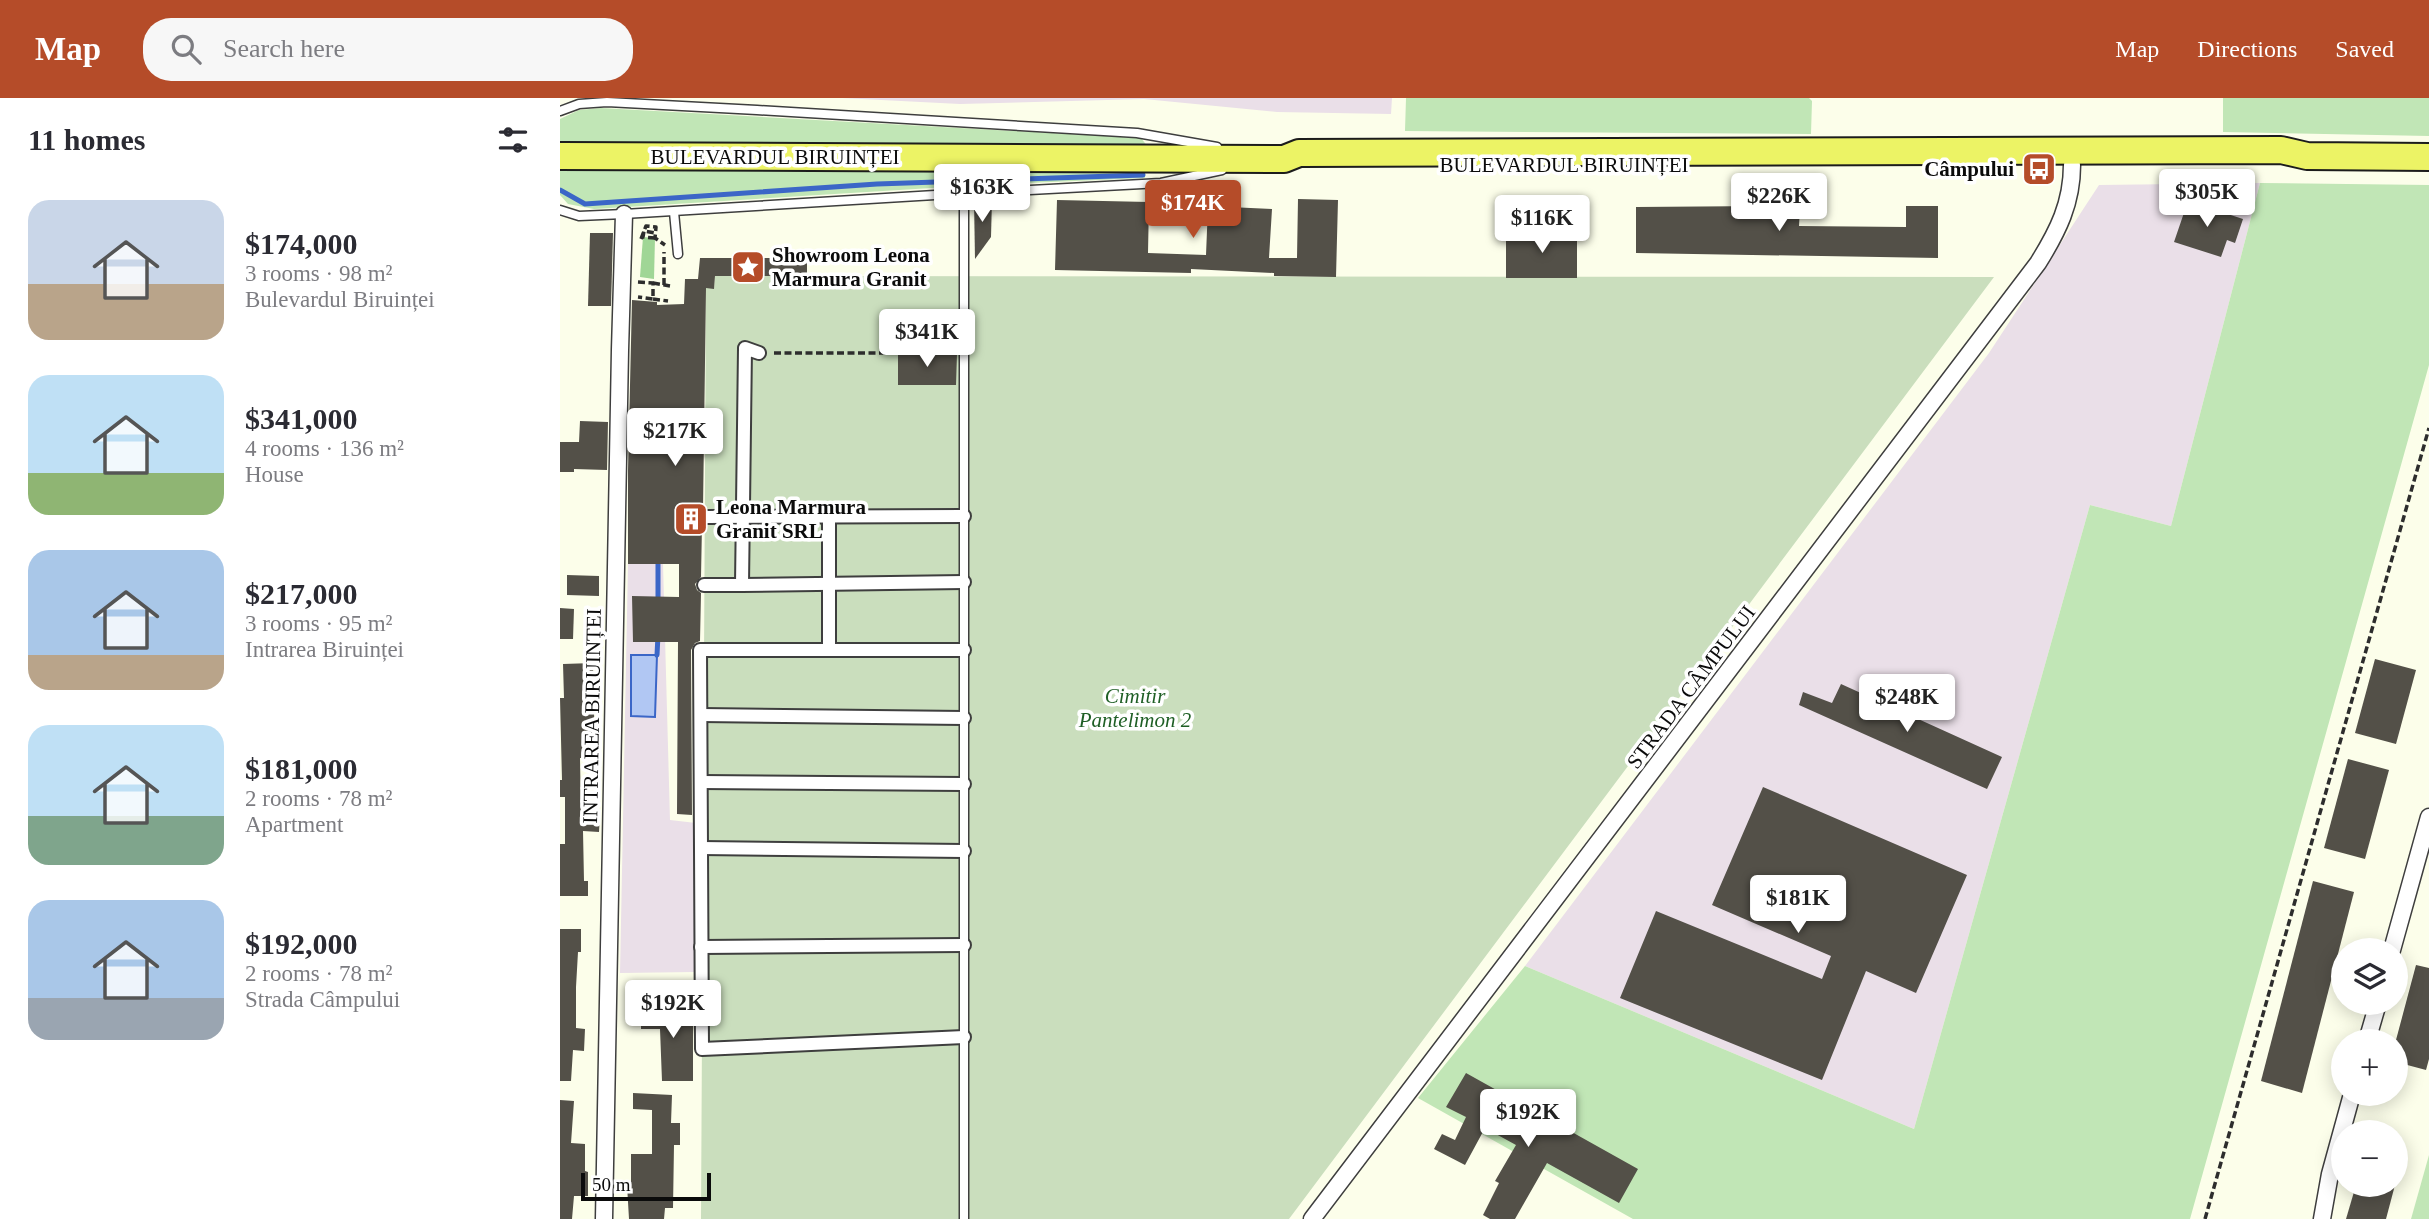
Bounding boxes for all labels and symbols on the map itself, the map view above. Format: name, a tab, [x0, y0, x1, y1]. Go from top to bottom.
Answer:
street label: BULEVARDUL BIRUINȚEI	[650, 145, 900, 169]
bus stop icon: Câmpului	[2020, 150, 2058, 188]
street label: BULEVARDUL BIRUINȚEI	[1439, 153, 1689, 177]
place label: Câmpului	[1924, 157, 2014, 181]
pin: $163K	[933, 164, 1031, 224]
pin: $305K	[2158, 170, 2256, 229]
pin: $226K	[1730, 174, 1828, 233]
pin: $174K	[1144, 180, 1242, 240]
pin: $116K	[1493, 195, 1591, 255]
place label: Showroom Leona Marmura Granit	[772, 243, 930, 291]
place icon: Showroom Leona Marmura Granit	[729, 248, 767, 286]
pin: $341K	[878, 310, 976, 369]
pin: $217K	[626, 408, 724, 468]
place label: Leona Marmura Granit SRL	[716, 495, 866, 543]
building icon: Leona Marmura Granit SRL	[672, 500, 710, 538]
street label: STRADA CÂMPULUI	[1622, 601, 1760, 773]
street label: INTRAREA BIRUINȚEI	[578, 608, 606, 824]
pin: $248K	[1858, 674, 1956, 734]
park label: Cimitir Pantelimon 2	[1078, 684, 1192, 732]
pin: $181K	[1749, 876, 1847, 935]
pin: $192K	[624, 981, 722, 1040]
pin: $192K	[1479, 1090, 1577, 1149]
scale bar	[581, 1170, 710, 1202]

